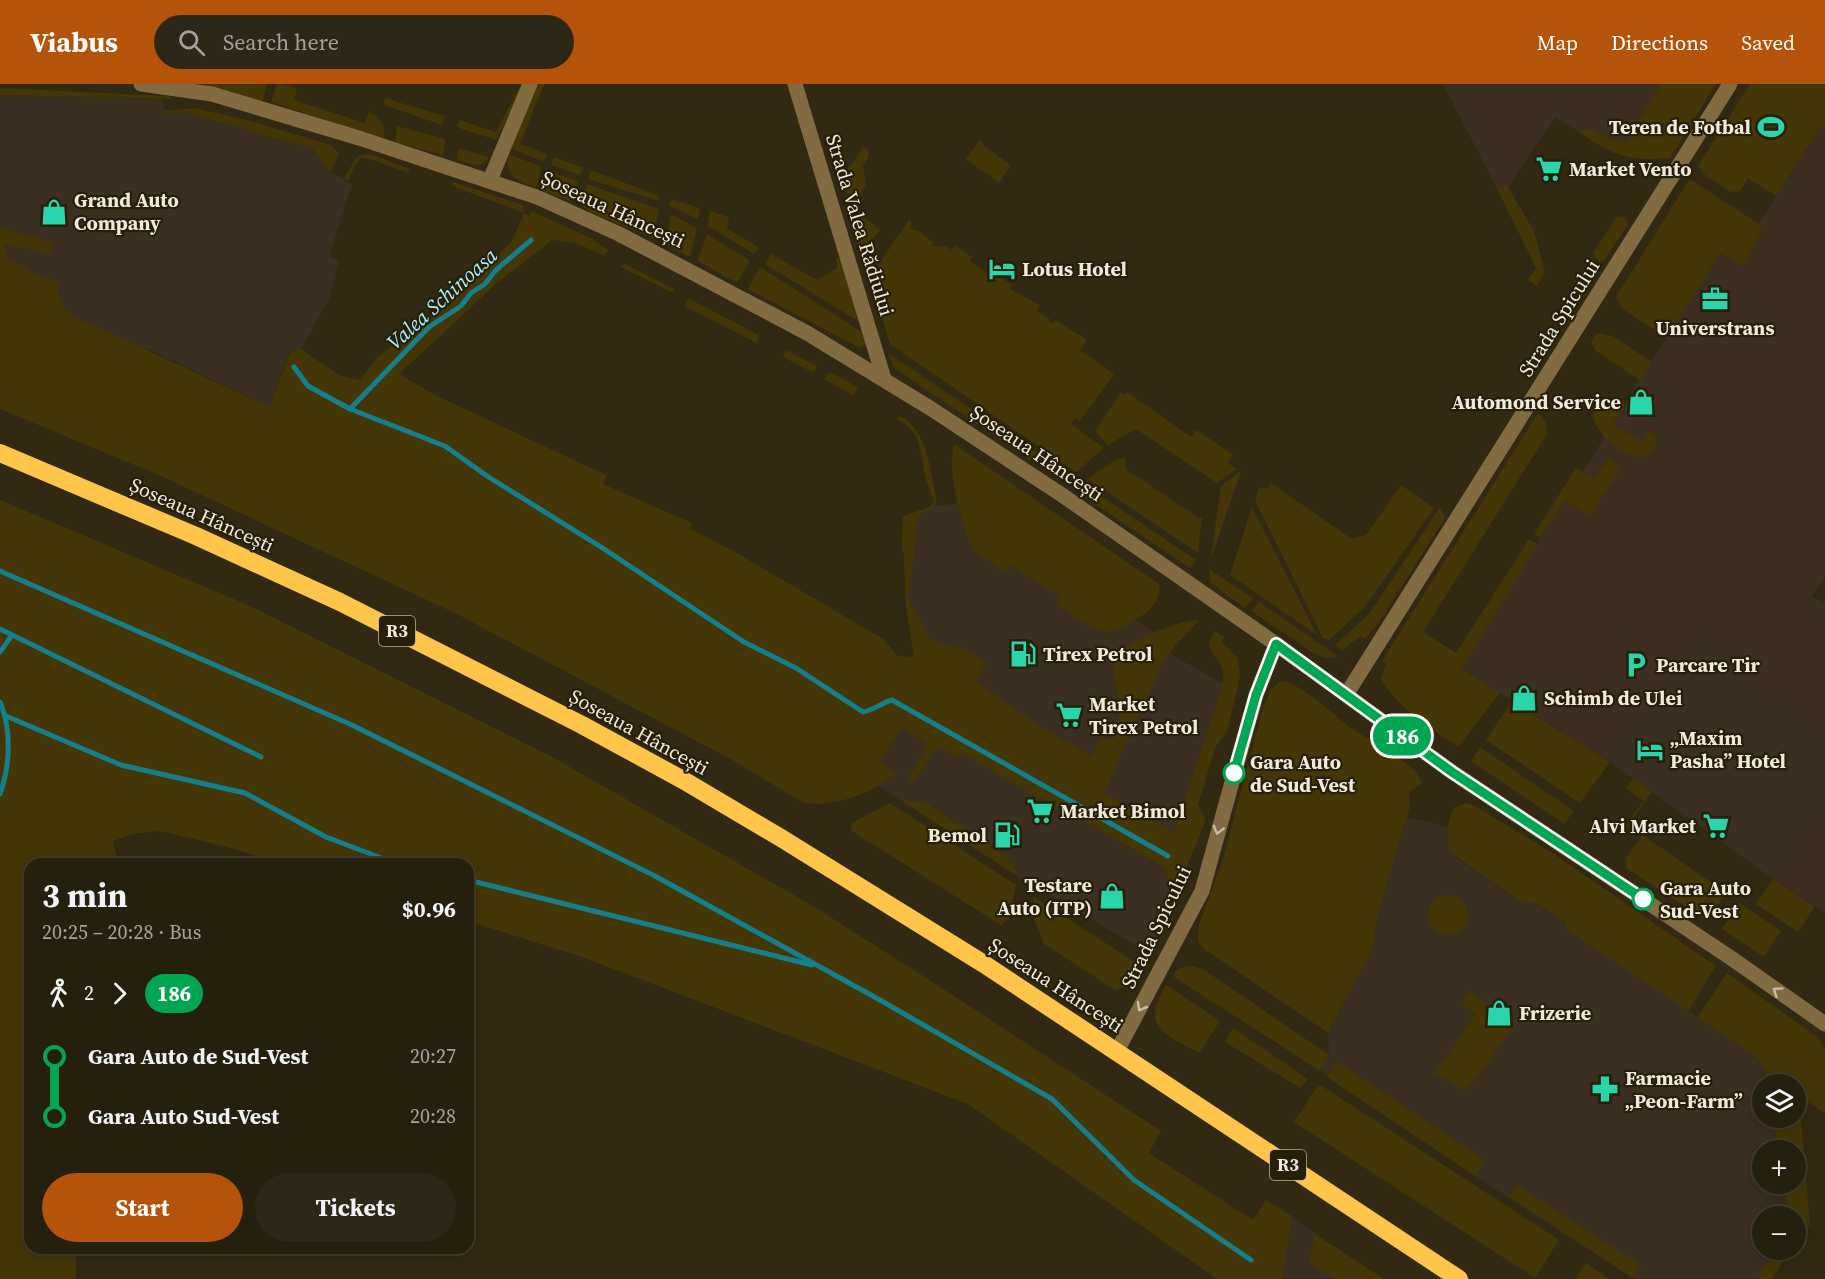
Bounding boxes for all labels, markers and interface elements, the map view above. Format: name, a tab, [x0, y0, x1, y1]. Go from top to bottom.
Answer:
search box	[154, 15, 574, 69]
text: Viabus	[30, 23, 118, 61]
icon: search	[175, 26, 208, 59]
text: Search here	[223, 27, 339, 57]
text: Map	[1537, 28, 1578, 57]
text: Directions	[1611, 28, 1708, 57]
text: Saved	[1741, 28, 1795, 57]
sports icon: Teren de Fotbal	[1756, 112, 1786, 142]
place label: Teren de Fotbal	[1609, 113, 1751, 141]
street label: Strada Valea Rădiului	[819, 131, 901, 319]
supermarket icon: Market Vento	[1534, 154, 1564, 184]
place label: Market Vento	[1569, 155, 1691, 183]
street label: Șoseaua Hâncești	[537, 164, 689, 255]
place label: Grand Auto Company	[74, 186, 179, 237]
shop icon: Grand Auto Company	[39, 197, 69, 227]
water label: Valea Schinoasa	[380, 241, 503, 356]
hotel icon: Lotus Hotel	[987, 254, 1017, 284]
street label: Strada Spicului	[1512, 254, 1606, 382]
place label: Lotus Hotel	[1022, 255, 1127, 283]
office icon: Universtrans	[1700, 284, 1730, 314]
place label: Universtrans	[1655, 314, 1775, 342]
shop icon: Automond Service	[1626, 387, 1656, 417]
place label: Automond Service	[1451, 388, 1621, 416]
street label: Șoseaua Hâncești	[965, 398, 1109, 508]
street label: Șoseaua Hâncești	[125, 471, 279, 559]
road number: R3	[379, 616, 415, 646]
fuel station icon: Tirex Petrol	[1008, 639, 1038, 669]
place label: Tirex Petrol	[1043, 640, 1152, 668]
parking icon: Parcare Tir	[1621, 650, 1651, 680]
place label: Parcare Tir	[1656, 651, 1760, 679]
street label: Șoseaua Hâncești	[564, 682, 714, 782]
shop icon: Schimb de Ulei	[1509, 683, 1539, 713]
place label: Schimb de Ulei	[1544, 684, 1682, 712]
place label: Market Tirex Petrol	[1089, 690, 1198, 741]
supermarket icon: Market Tirex Petrol	[1054, 700, 1084, 730]
line badge: 186	[1368, 716, 1436, 756]
text: 186	[1385, 722, 1419, 751]
place label: „Maxim Pasha” Hotel	[1670, 724, 1786, 775]
hotel icon: „Maxim Pasha” Hotel	[1635, 735, 1665, 765]
place label: Gara Auto de Sud-Vest	[1250, 748, 1356, 799]
marker: Gara Auto de Sud-Vest	[1223, 762, 1245, 784]
supermarket icon: Market Bimol	[1025, 796, 1055, 826]
place label: Market Bimol	[1060, 797, 1186, 825]
supermarket icon: Alvi Market	[1701, 811, 1731, 841]
place label: Alvi Market	[1589, 812, 1697, 840]
fuel station icon: Bemol	[992, 820, 1022, 850]
place label: Bemol	[928, 821, 987, 849]
one-way arrow	[1213, 825, 1226, 835]
street label: Strada Spicului	[1114, 861, 1198, 993]
place label: Testare Auto (ITP)	[997, 871, 1092, 922]
text: 3 min	[42, 873, 128, 918]
place label: Gara Auto Sud-Vest	[1660, 874, 1751, 925]
shop icon: Testare Auto (ITP)	[1097, 881, 1127, 911]
marker: Gara Auto Sud-Vest	[1632, 888, 1654, 910]
text: $0.96	[402, 894, 456, 924]
text: 20:25 – 20:28 · Bus	[42, 918, 201, 946]
street label: Șoseaua Hâncești	[983, 931, 1129, 1039]
icon: walk	[42, 977, 75, 1010]
icon: forward	[103, 977, 136, 1010]
text: 2	[84, 979, 94, 1007]
text: 186	[157, 979, 191, 1008]
one-way arrow	[1773, 987, 1784, 998]
shop icon: Frizerie	[1484, 998, 1514, 1028]
place label: Frizerie	[1519, 999, 1591, 1027]
one-way arrow	[1137, 1001, 1148, 1012]
text: Gara Auto de Sud-Vest	[88, 1041, 308, 1071]
text: 20:27	[410, 1042, 456, 1070]
place label: Farmacie „Peon-Farm”	[1625, 1064, 1743, 1115]
pharmacy icon: Farmacie „Peon-Farm”	[1590, 1074, 1620, 1104]
map controls	[1752, 1074, 1806, 1260]
button: layers	[1752, 1074, 1806, 1128]
text: Gara Auto Sud-Vest	[88, 1101, 279, 1131]
text: 20:28	[410, 1102, 456, 1130]
button: +	[1752, 1140, 1806, 1194]
road number: R3	[1270, 1150, 1306, 1180]
button: Start	[42, 1173, 243, 1242]
button: Tickets	[255, 1173, 456, 1242]
button: −	[1752, 1206, 1806, 1260]

